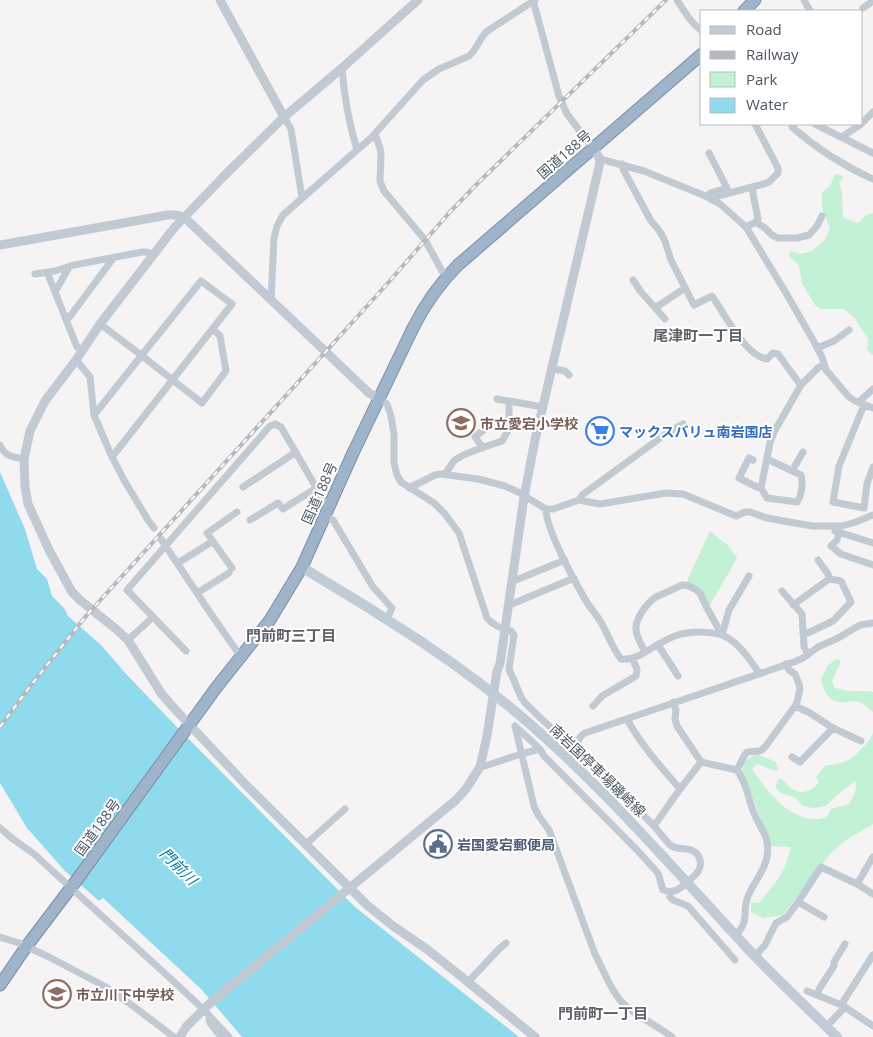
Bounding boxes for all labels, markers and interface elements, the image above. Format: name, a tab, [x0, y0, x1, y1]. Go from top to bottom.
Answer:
legend	[700, 10, 863, 125]
text: Road	[746, 19, 782, 39]
text: Railway	[746, 44, 799, 64]
text: Park	[746, 69, 777, 89]
text: Water	[746, 94, 788, 114]
street label: 国道188号	[533, 125, 595, 183]
district label: 尾津町一丁目	[653, 325, 743, 345]
school or university icon: 市立愛宕小学校	[446, 408, 476, 438]
place label: 市立愛宕小学校	[480, 414, 578, 433]
supermarket icon: マックスバリュ南岩国店	[585, 416, 615, 446]
place label: マックスバリュ南岩国店	[619, 422, 773, 441]
street label: 国道188号	[297, 459, 341, 527]
district label: 門前町三丁目	[246, 625, 336, 645]
street label: 南岩国停車場磯崎線	[546, 719, 650, 821]
street label: 国道188号	[70, 795, 124, 859]
public building icon: 岩国愛宕郵便局	[423, 829, 453, 859]
place label: 岩国愛宕郵便局	[457, 835, 555, 854]
water label: 門前川	[156, 843, 203, 890]
school or university icon: 市立川下中学校	[42, 979, 72, 1009]
place label: 市立川下中学校	[76, 985, 174, 1004]
district label: 門前町一丁目	[558, 1003, 648, 1023]

